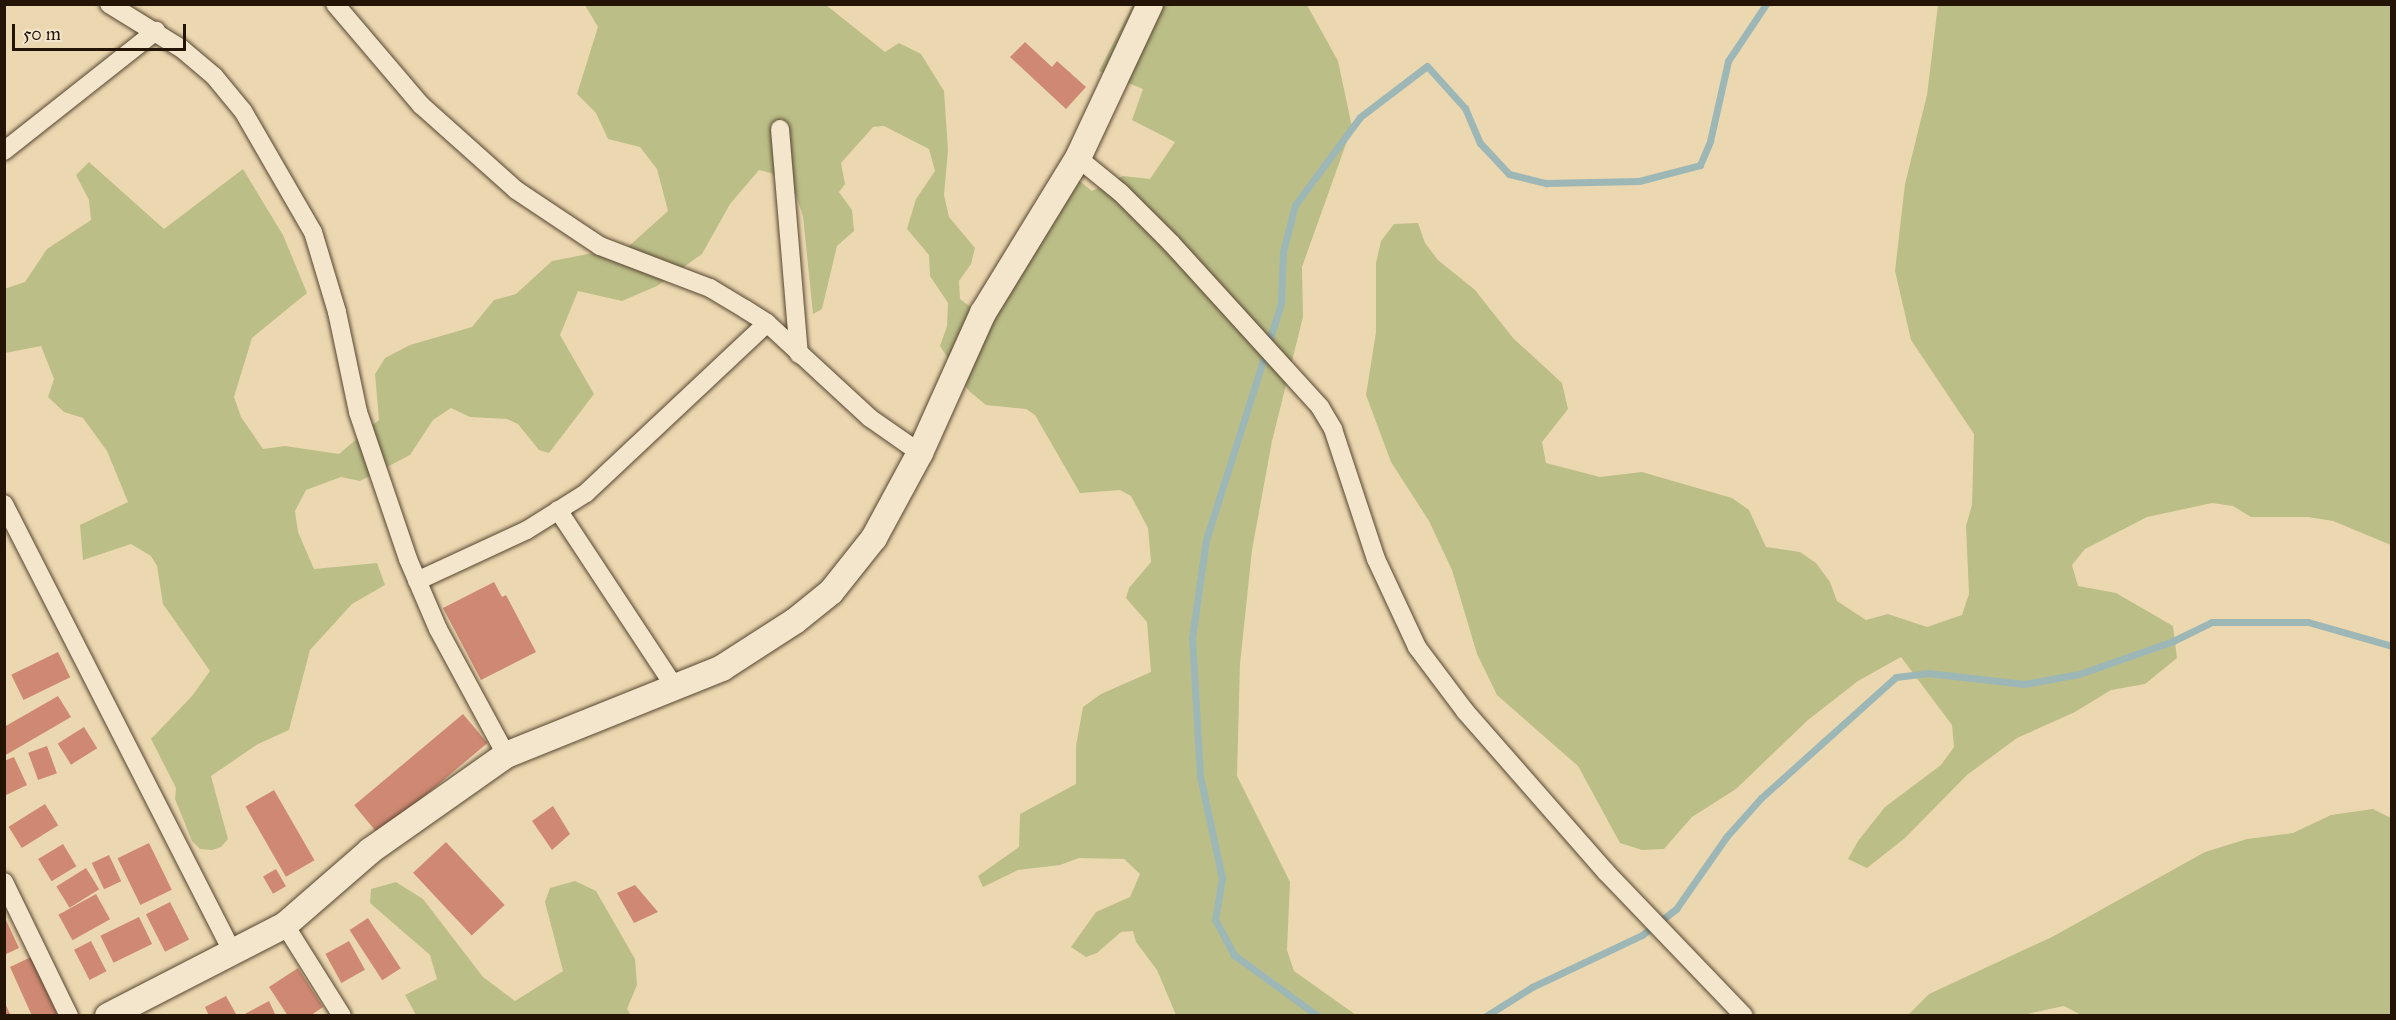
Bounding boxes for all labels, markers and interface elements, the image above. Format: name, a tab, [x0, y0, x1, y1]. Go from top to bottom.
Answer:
scale bar	[15, 12, 189, 50]
text: 50 m	[23, 23, 61, 45]

